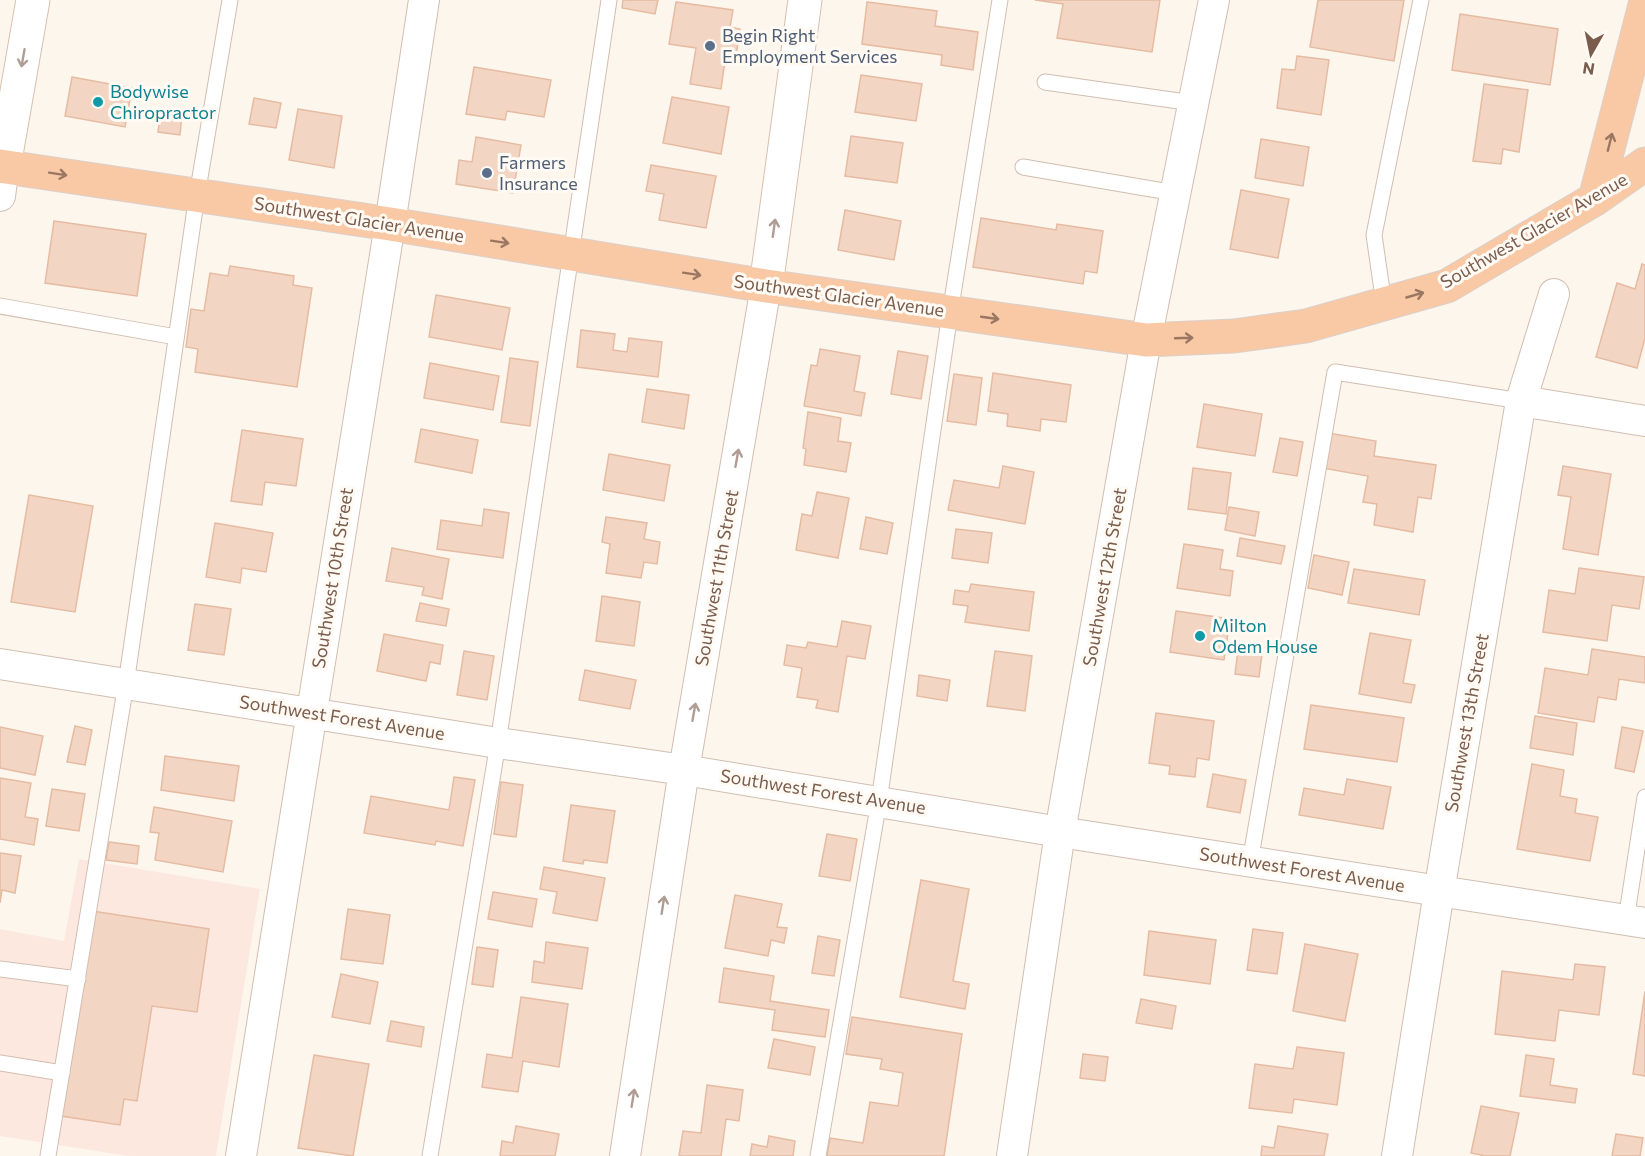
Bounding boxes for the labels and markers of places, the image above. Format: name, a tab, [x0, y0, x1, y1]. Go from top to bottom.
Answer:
place label: Begin Right Employment Services	[722, 24, 897, 67]
marker: Begin Right Employment Services	[703, 39, 717, 53]
place label: Bodywise Chiropractor	[110, 80, 216, 123]
marker: Bodywise Chiropractor	[91, 95, 105, 109]
place label: Farmers Insurance	[499, 151, 578, 194]
marker: Farmers Insurance	[480, 166, 494, 180]
place label: Milton Odem House	[1212, 614, 1318, 657]
marker: Milton Odem House	[1193, 629, 1207, 643]

